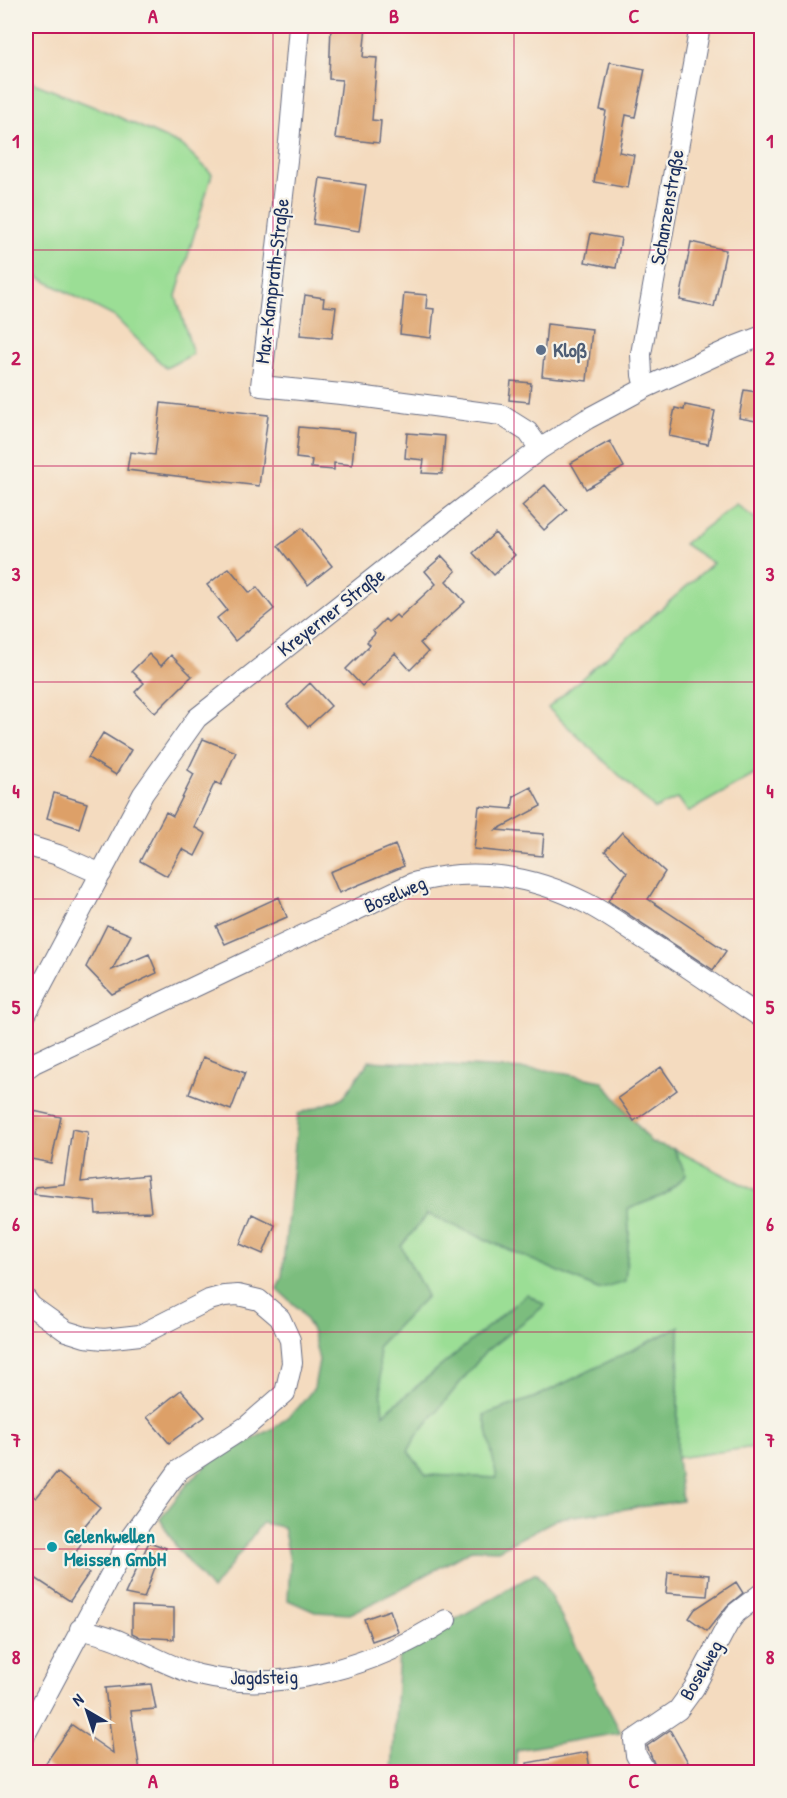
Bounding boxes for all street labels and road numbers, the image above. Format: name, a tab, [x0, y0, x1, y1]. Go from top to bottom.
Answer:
street label: Schanzenstraße	[643, 147, 690, 267]
street label: Max-Kamprath-Straße	[248, 197, 295, 365]
street label: Kreyerner Straße	[271, 561, 390, 662]
street label: Boselweg	[359, 868, 430, 919]
street label: Boselweg	[673, 1635, 729, 1705]
street label: Jagdsteig	[230, 1662, 298, 1691]

